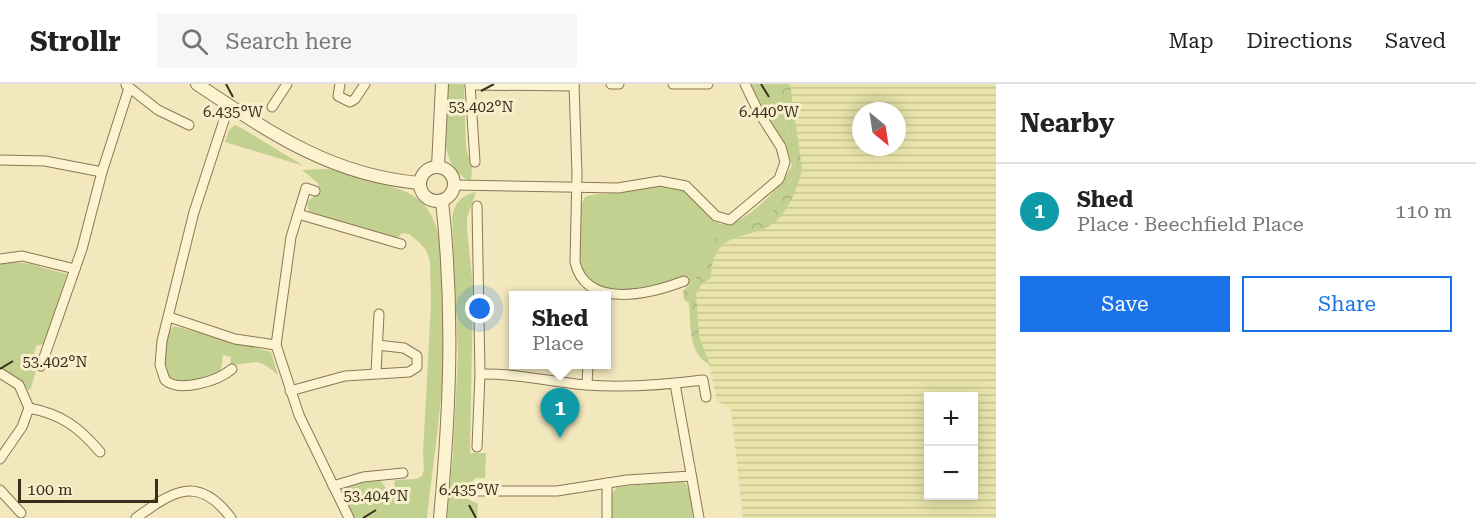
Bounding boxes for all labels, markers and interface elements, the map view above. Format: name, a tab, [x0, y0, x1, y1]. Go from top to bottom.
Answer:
search box	[157, 14, 577, 68]
text: Strollr	[30, 25, 121, 58]
icon: search	[178, 25, 211, 58]
text: Search here	[226, 29, 352, 54]
text: Map	[1169, 29, 1213, 53]
text: Directions	[1246, 29, 1352, 53]
text: Saved	[1385, 29, 1446, 53]
text: 53.402°N	[448, 98, 514, 116]
north arrow	[852, 102, 906, 156]
text: 6.435°W	[203, 103, 264, 121]
text: 6.440°W	[739, 103, 800, 121]
text: Nearby	[1020, 108, 1114, 138]
text: Shed	[1077, 187, 1133, 212]
text: 1	[1034, 199, 1045, 223]
text: 110 m	[1395, 199, 1452, 223]
text: Place · Beechfield Place	[1077, 212, 1304, 236]
button: Save	[1020, 276, 1230, 332]
button: Share	[1242, 276, 1452, 332]
popup	[509, 291, 611, 369]
your location	[465, 294, 494, 323]
text: Shed	[532, 306, 588, 331]
text: Place	[532, 331, 584, 355]
text: 53.402°N	[22, 353, 88, 371]
pin: 1	[540, 388, 580, 438]
map controls	[924, 392, 978, 500]
button: +	[924, 392, 978, 446]
button: −	[924, 446, 978, 500]
scale bar	[18, 476, 158, 504]
text: 100 m	[27, 480, 73, 499]
text: 6.435°W	[439, 481, 500, 499]
text: 53.404°N	[343, 487, 409, 505]

